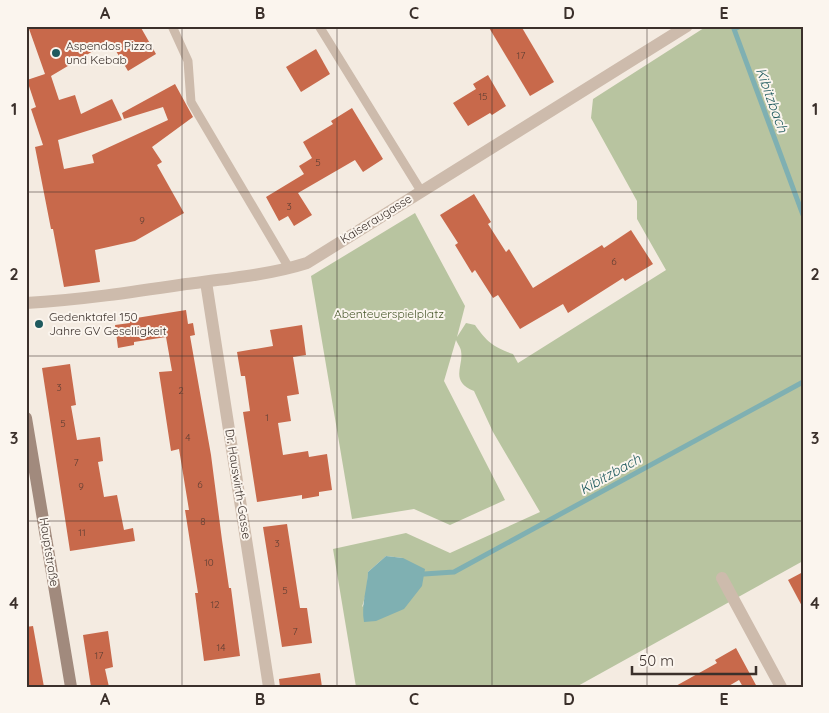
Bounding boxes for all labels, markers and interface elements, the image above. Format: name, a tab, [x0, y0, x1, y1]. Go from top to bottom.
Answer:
text: A	[100, 3, 111, 23]
text: B	[255, 3, 265, 23]
text: C	[409, 3, 419, 23]
text: D	[563, 3, 575, 23]
text: E	[719, 3, 729, 23]
place label: Aspendos Pizza und Kebab	[66, 38, 152, 67]
marker: Aspendos Pizza und Kebab	[50, 47, 62, 59]
house number: 17	[517, 49, 525, 62]
water label: Kibitzbach	[752, 65, 792, 136]
house number: 15	[478, 90, 488, 103]
text: 1	[11, 99, 17, 119]
text: 1	[812, 99, 818, 119]
house number: 5	[315, 156, 321, 169]
street label: Kaiseraugasse	[337, 191, 414, 247]
house number: 3	[286, 200, 292, 213]
house number: 9	[139, 214, 145, 227]
house number: 6	[611, 255, 617, 268]
text: 2	[9, 264, 19, 284]
text: 2	[810, 264, 820, 284]
park label: Abenteuerspielplatz	[334, 306, 444, 321]
place label: Gedenktafel 150 Jahre GV Geselligkeit	[49, 309, 166, 338]
marker: Gedenktafel 150 Jahre GV Geselligkeit	[33, 318, 45, 330]
house number: 3	[56, 381, 62, 394]
house number: 2	[178, 384, 184, 397]
house number: 1	[265, 411, 269, 424]
house number: 5	[60, 417, 66, 430]
text: 3	[10, 428, 18, 448]
street label: Dr. Hauswirth-Gasse	[222, 428, 255, 540]
text: 3	[811, 428, 819, 448]
house number: 4	[185, 431, 191, 444]
water label: Kibitzbach	[576, 449, 645, 498]
house number: 7	[73, 456, 79, 469]
house number: 6	[197, 478, 203, 491]
house number: 9	[78, 480, 84, 493]
house number: 8	[200, 515, 206, 528]
street label: Hauptstraße	[37, 516, 62, 588]
house number: 11	[78, 526, 86, 539]
house number: 3	[274, 537, 280, 550]
house number: 10	[204, 556, 214, 569]
house number: 5	[282, 584, 288, 597]
text: 4	[9, 593, 19, 613]
text: 4	[810, 593, 820, 613]
house number: 12	[210, 598, 220, 611]
house number: 7	[292, 625, 298, 638]
house number: 14	[217, 641, 225, 654]
scale bar	[632, 643, 755, 675]
house number: 17	[95, 649, 103, 662]
text: 50 m	[639, 651, 674, 670]
text: A	[100, 689, 111, 709]
text: B	[255, 689, 265, 709]
text: C	[409, 689, 419, 709]
text: D	[563, 689, 575, 709]
text: E	[719, 689, 729, 709]

